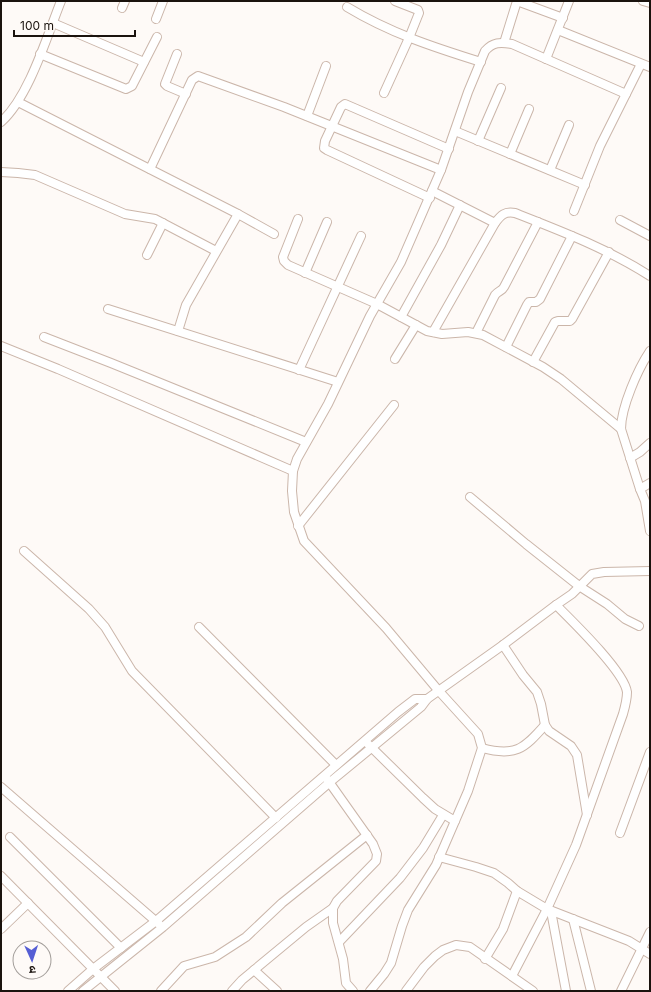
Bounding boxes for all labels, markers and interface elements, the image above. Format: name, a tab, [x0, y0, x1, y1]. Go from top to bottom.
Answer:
scale bar	[14, 12, 135, 38]
text: 100 m	[20, 18, 54, 33]
north arrow	[12, 940, 52, 980]
text: उ	[28, 963, 36, 977]

